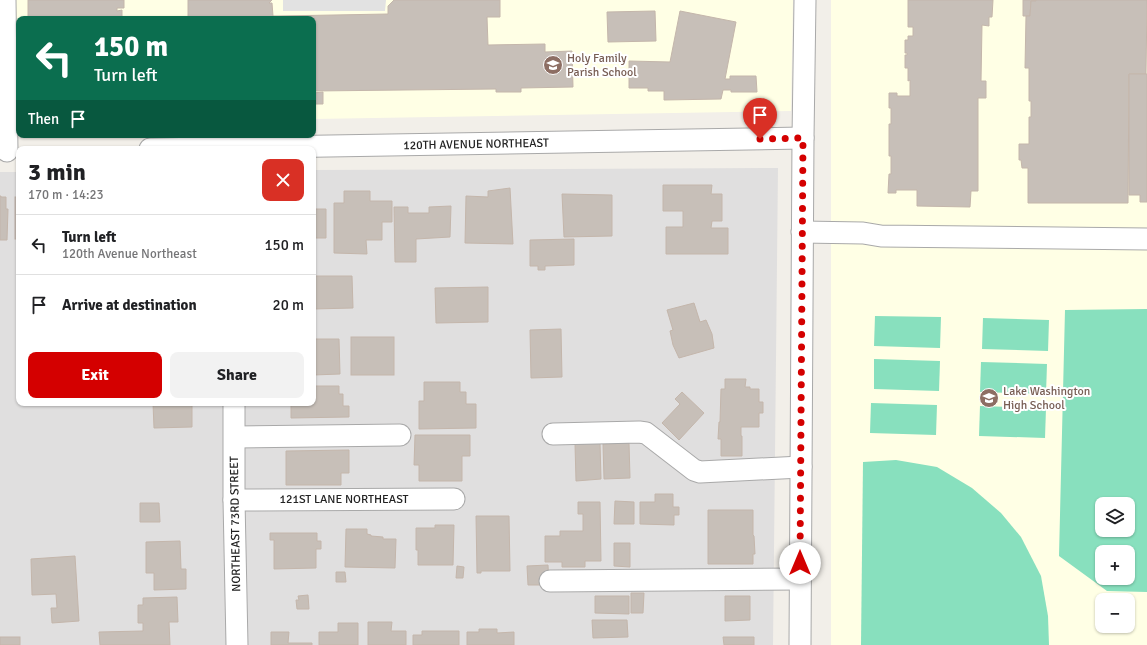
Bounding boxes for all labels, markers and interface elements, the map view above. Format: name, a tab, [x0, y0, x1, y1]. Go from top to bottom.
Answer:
text: 150 m	[94, 30, 168, 64]
icon: left	[28, 32, 80, 84]
place label: Holy Family Parish School	[567, 51, 637, 80]
school or university icon: Holy Family Parish School	[542, 54, 564, 76]
text: Turn left	[94, 64, 157, 86]
pin	[743, 98, 777, 139]
icon: arrive	[749, 104, 771, 126]
icon: arrive	[67, 108, 89, 130]
text: Then	[28, 110, 59, 128]
street label: 120TH AVENUE NORTHEAST	[403, 136, 549, 153]
text: 3 min	[28, 157, 86, 187]
button: close	[262, 159, 304, 201]
text: 170 m · 14:23	[28, 187, 104, 203]
text: Turn left	[62, 228, 116, 246]
icon: left	[28, 234, 50, 256]
text: 150 m	[264, 236, 304, 254]
text: 120th Avenue Northeast	[62, 246, 197, 262]
icon: arrive	[28, 294, 50, 316]
text: Arrive at destination	[62, 296, 197, 314]
text: 20 m	[273, 296, 304, 314]
button: Exit	[28, 352, 162, 398]
button: Share	[170, 352, 304, 398]
place label: Lake Washington High School	[1003, 384, 1090, 413]
school or university icon: Lake Washington High School	[978, 387, 1000, 409]
street label: NORTHEAST 73RD STREET	[227, 456, 244, 592]
street label: 121ST LANE NORTHEAST	[280, 492, 409, 507]
map controls	[1095, 497, 1135, 633]
button: layers	[1095, 497, 1135, 537]
position arrow	[779, 542, 821, 584]
button: +	[1095, 545, 1135, 585]
button: −	[1095, 593, 1135, 633]

